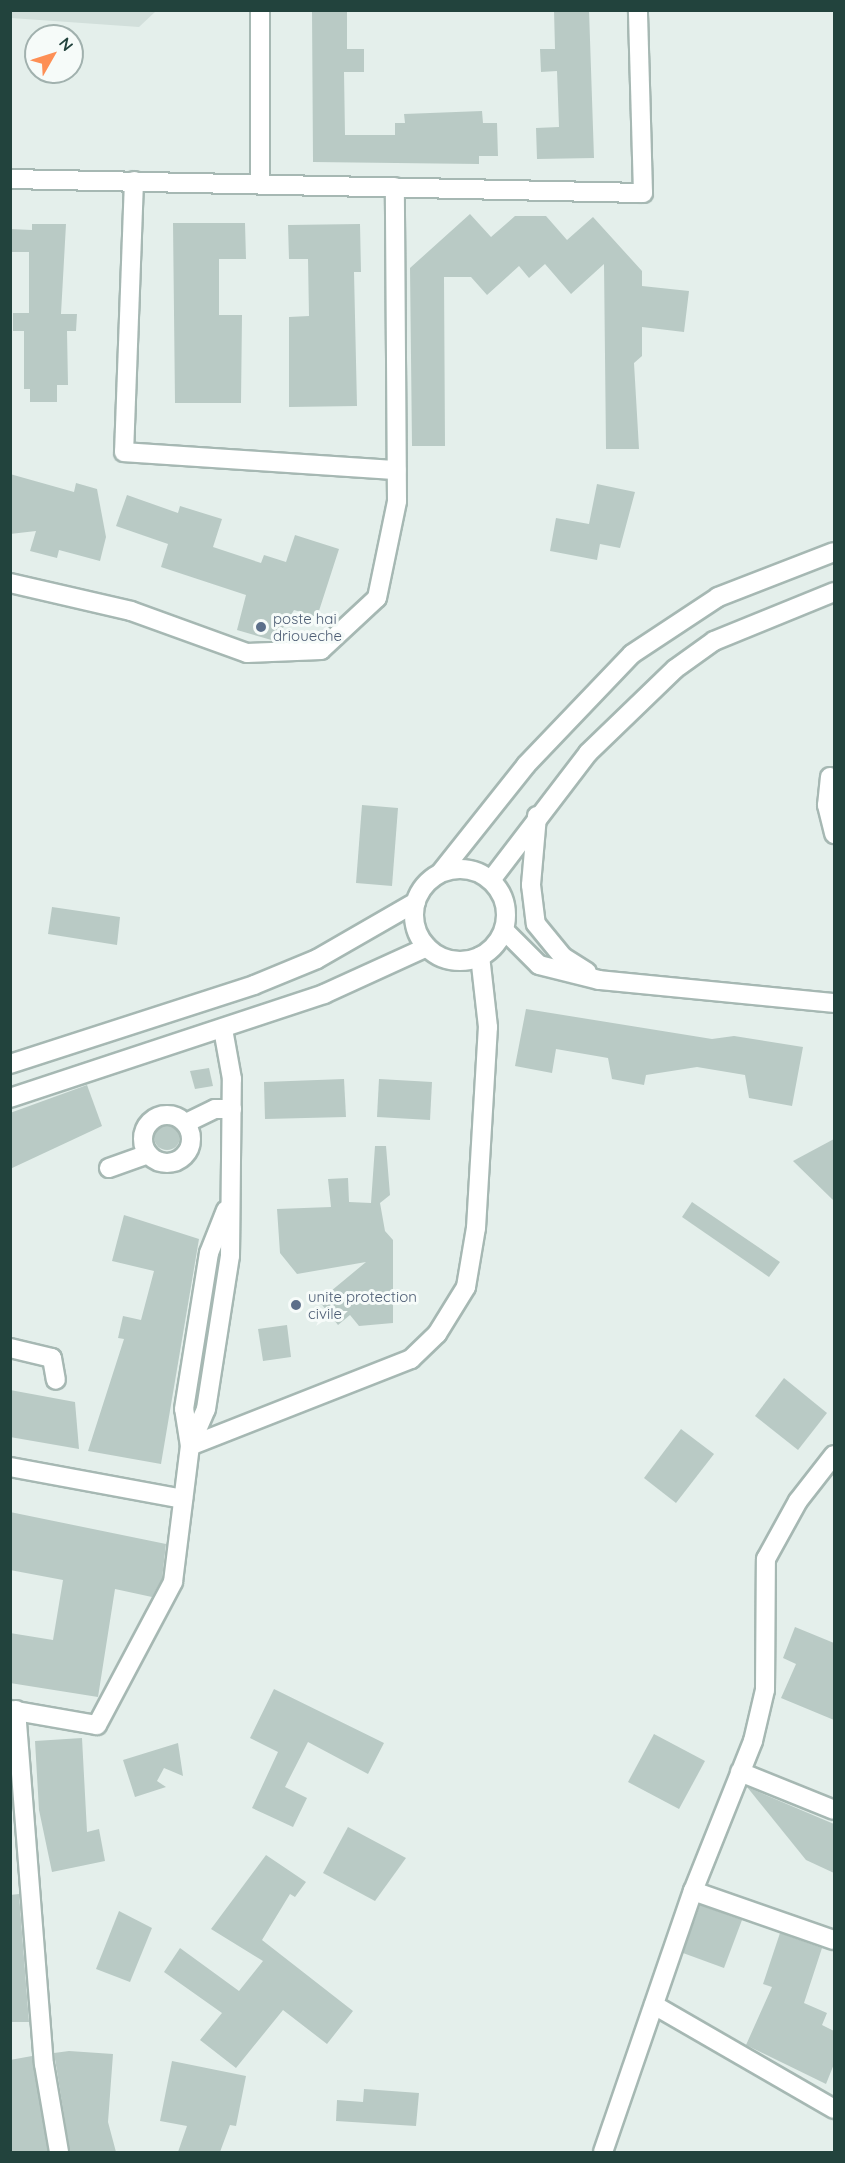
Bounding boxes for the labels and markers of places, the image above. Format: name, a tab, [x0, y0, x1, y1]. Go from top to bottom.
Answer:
place label: poste hai drioueche	[273, 609, 342, 644]
marker: poste hai drioueche	[254, 620, 268, 634]
place label: unite protection civile	[308, 1287, 417, 1322]
marker: unite protection civile	[289, 1298, 303, 1312]

